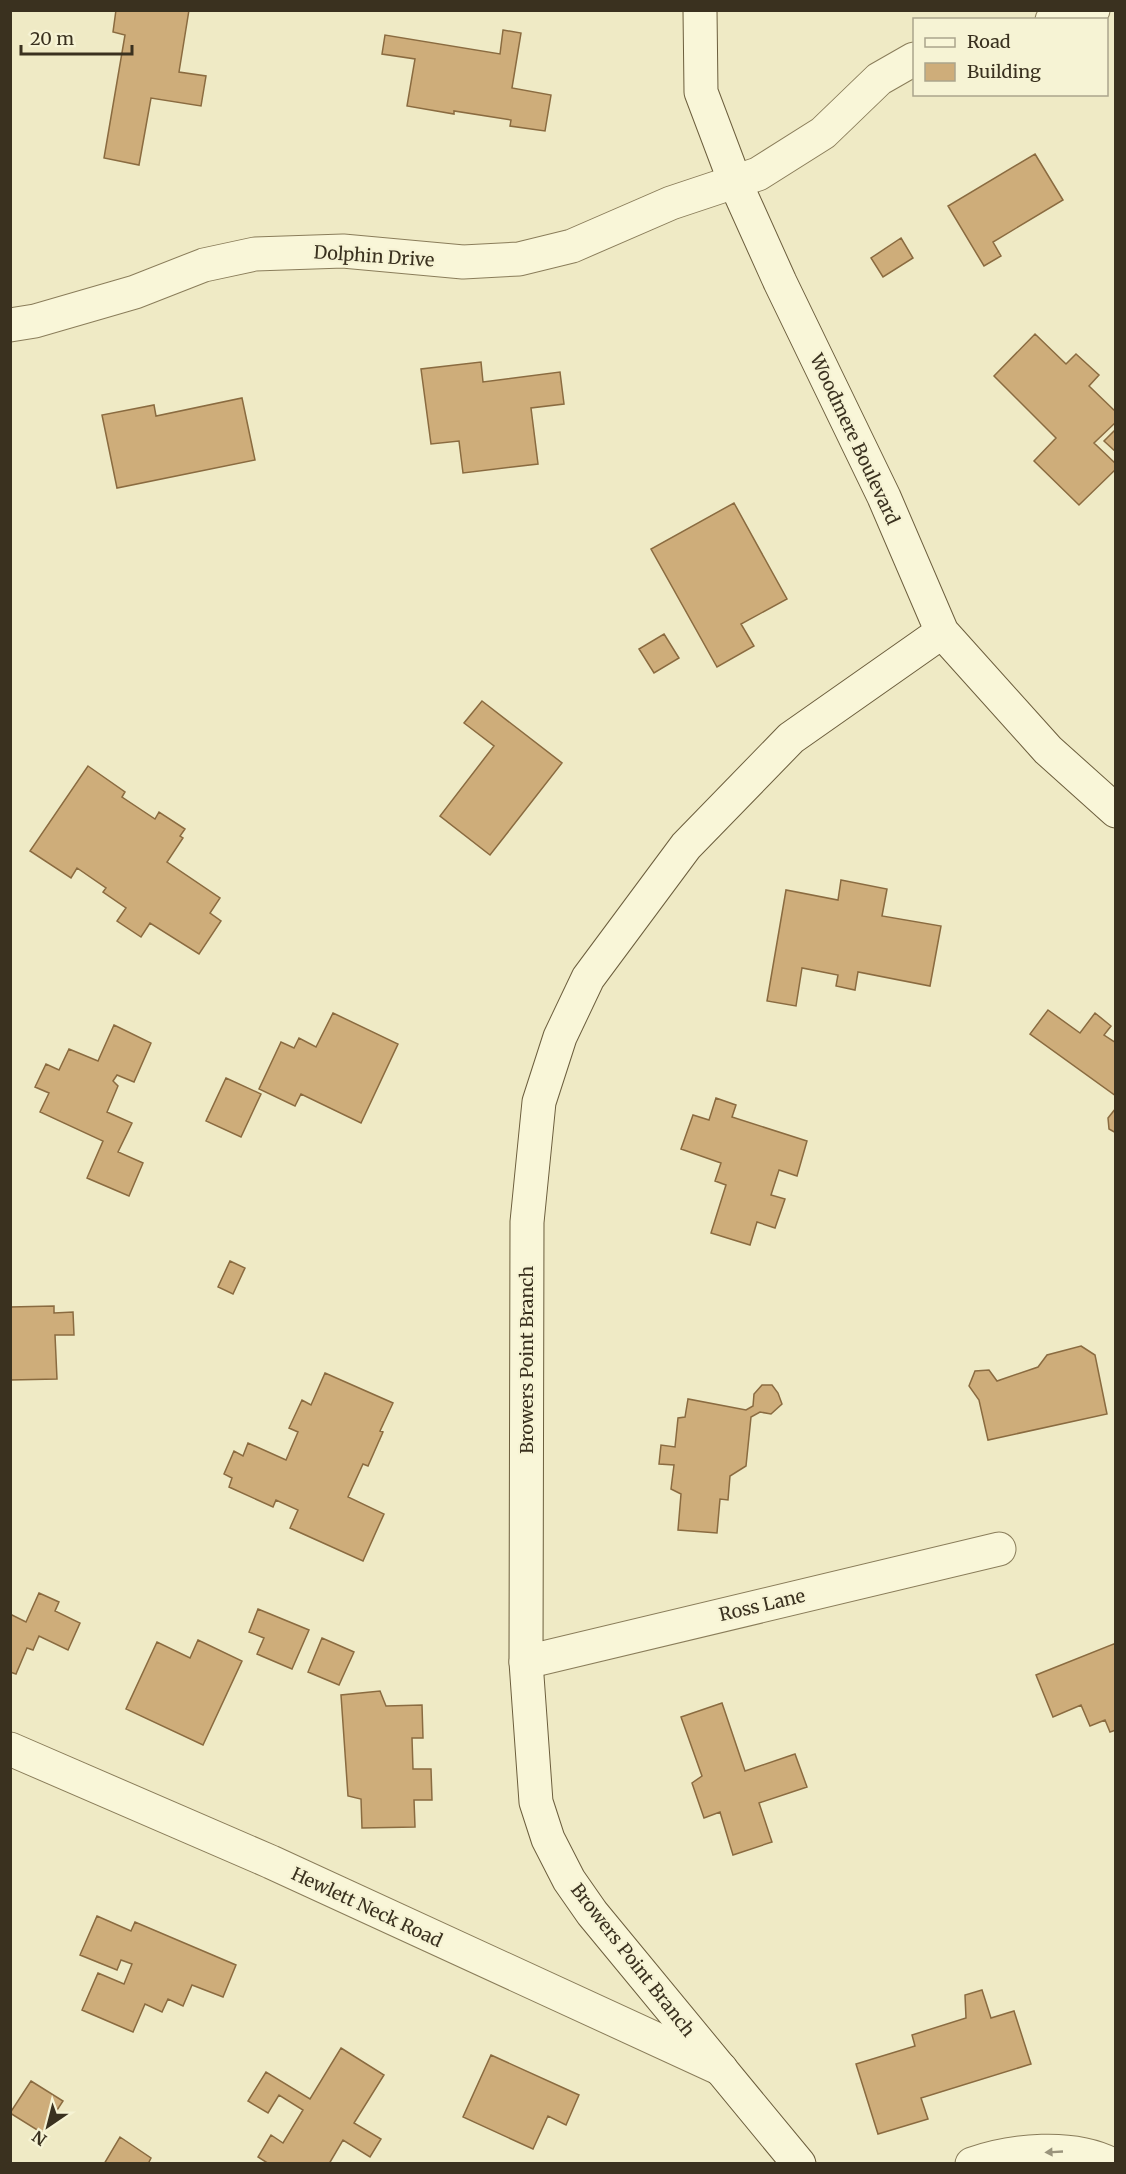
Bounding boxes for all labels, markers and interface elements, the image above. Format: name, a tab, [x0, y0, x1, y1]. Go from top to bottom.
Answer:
scale bar	[21, 18, 132, 56]
legend	[913, 18, 1108, 96]
text: 20 m	[30, 27, 74, 50]
text: Road	[967, 30, 1011, 53]
text: Building	[967, 60, 1041, 83]
street label: Dolphin Drive	[313, 240, 435, 272]
street label: Woodmere Boulevard	[805, 349, 905, 528]
street label: Browers Point Branch	[515, 1266, 538, 1454]
street label: Ross Lane	[717, 1584, 807, 1626]
street label: Hewlett Neck Road	[288, 1862, 446, 1952]
street label: Browers Point Branch	[566, 1879, 700, 2041]
north arrow	[18, 2096, 78, 2156]
text: N	[28, 2126, 50, 2150]
one-way arrow	[1045, 2147, 1064, 2156]

